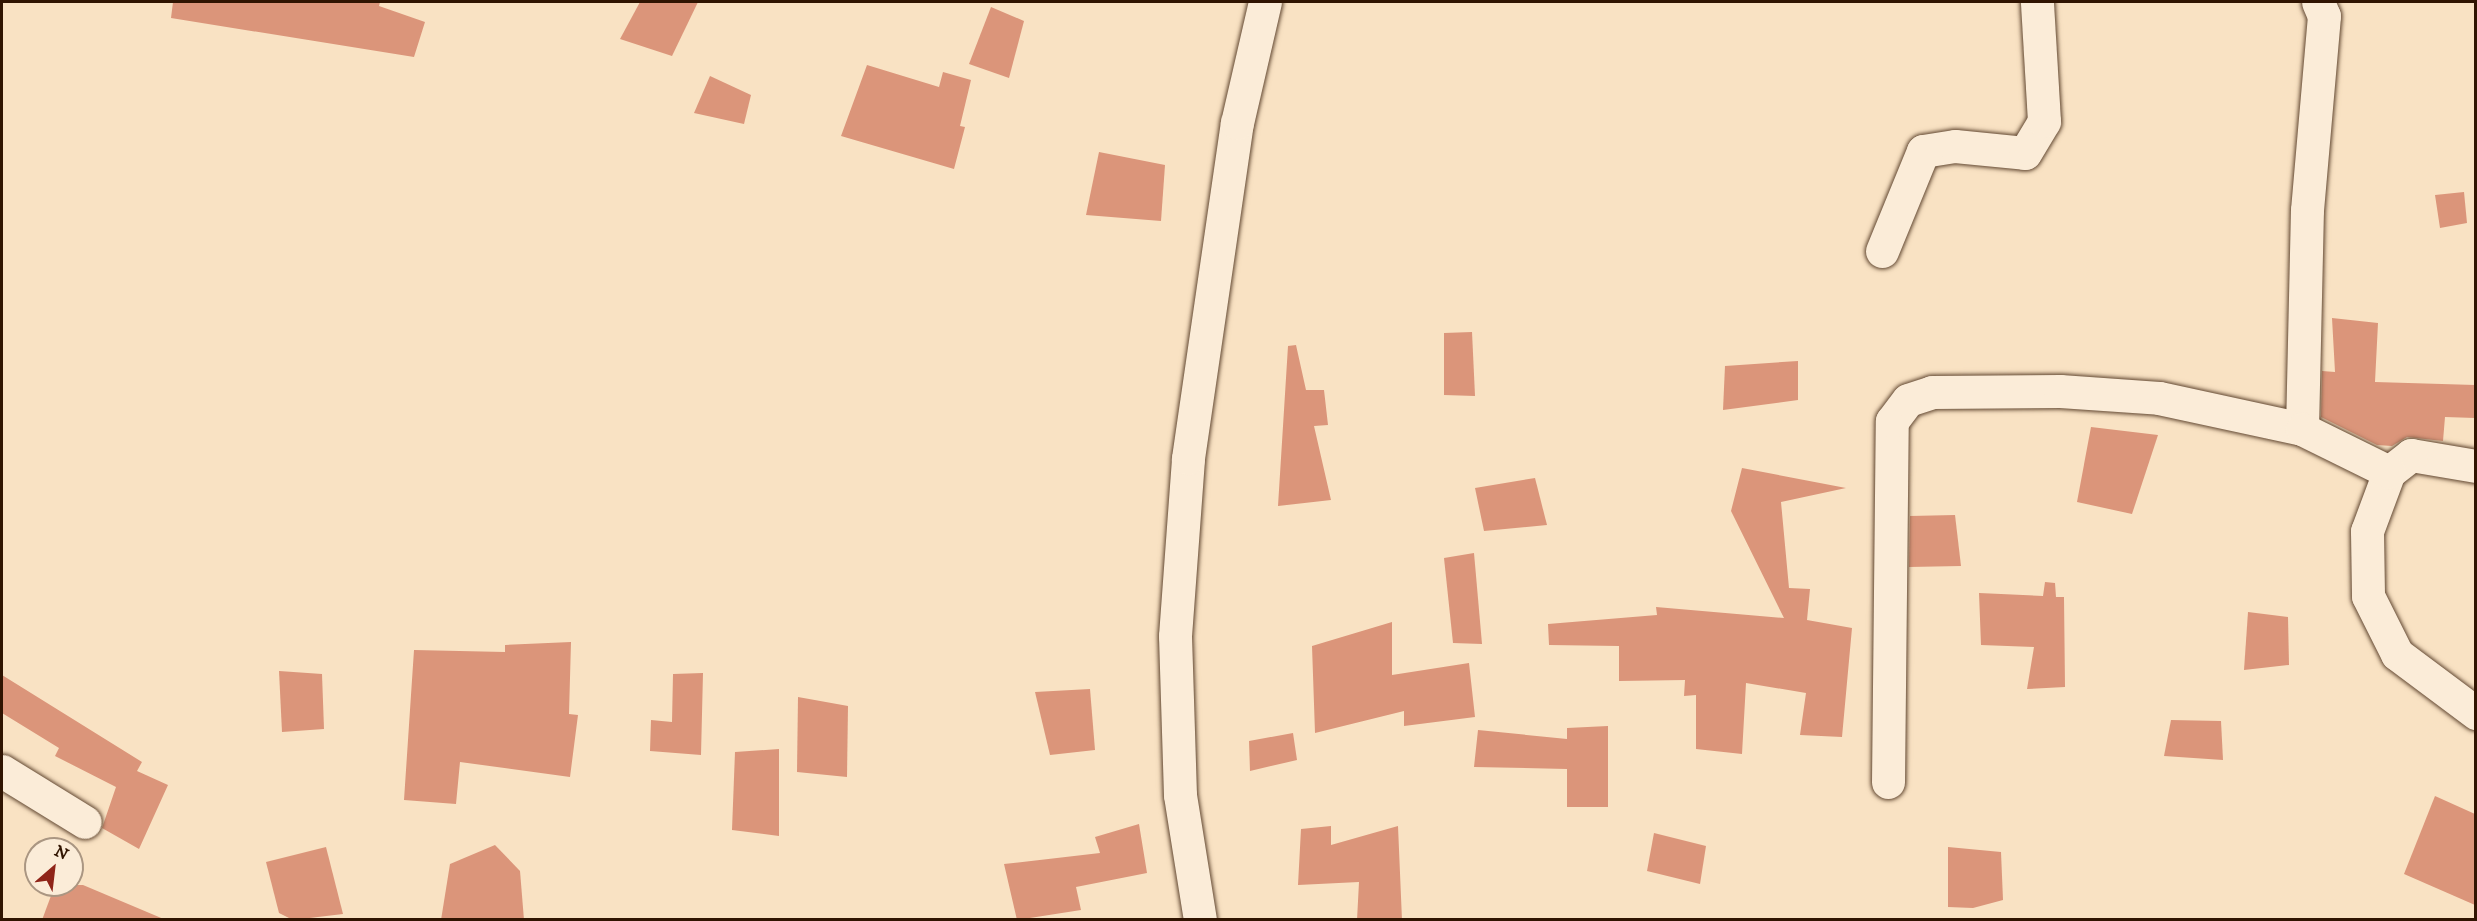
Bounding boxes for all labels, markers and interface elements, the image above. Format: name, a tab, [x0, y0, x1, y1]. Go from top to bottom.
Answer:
north arrow	[24, 837, 84, 897]
text: N	[51, 841, 72, 865]

